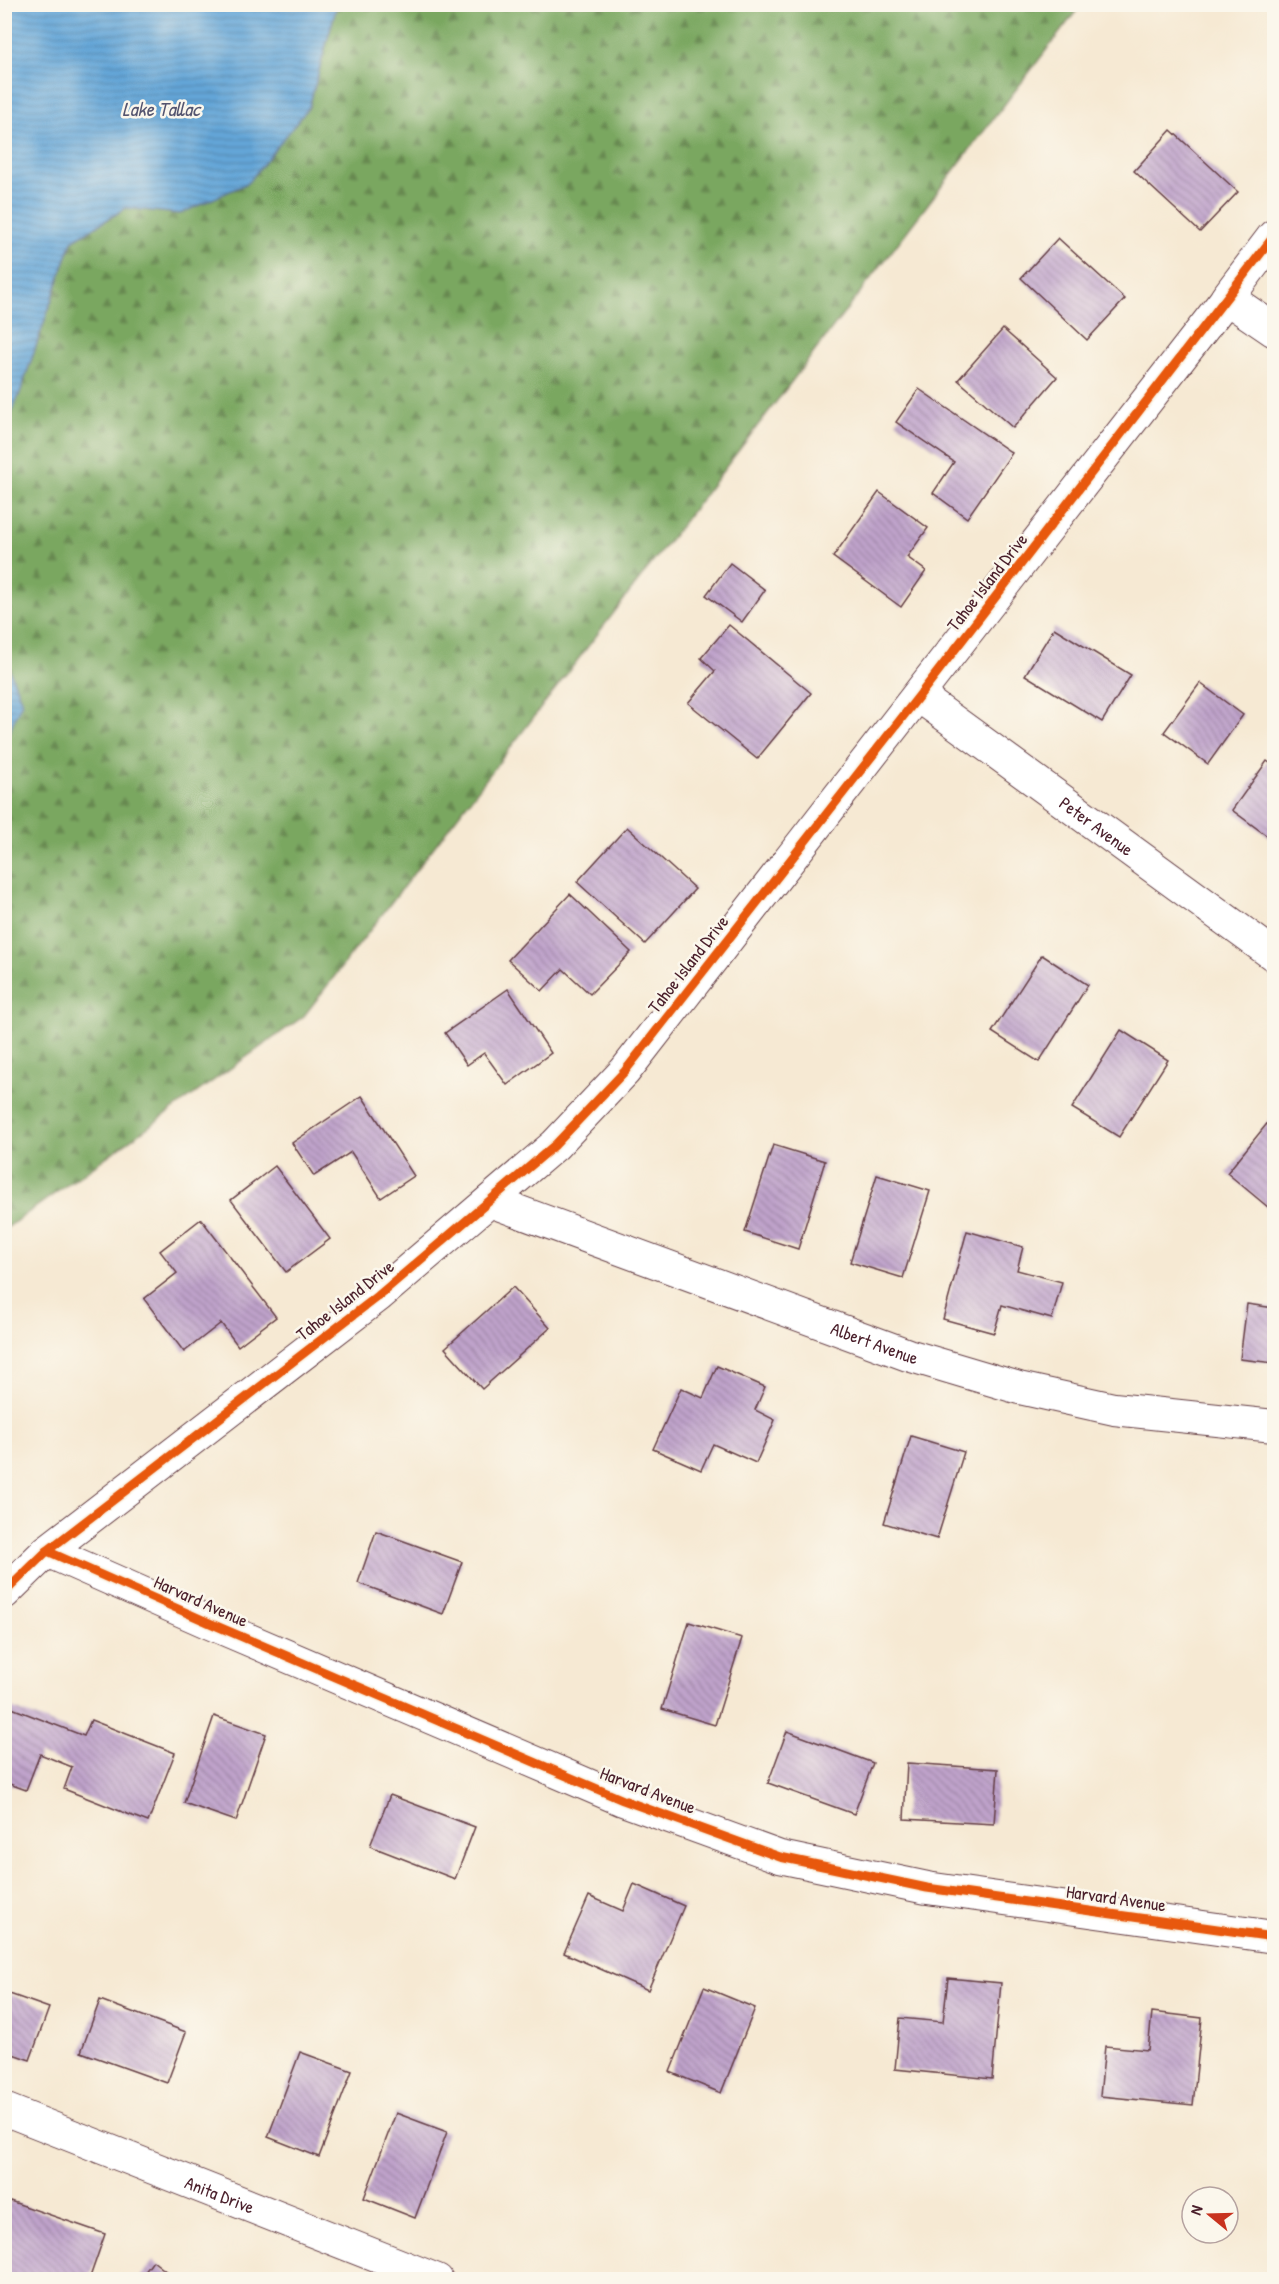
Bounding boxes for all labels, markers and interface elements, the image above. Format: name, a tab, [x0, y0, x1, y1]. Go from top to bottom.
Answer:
water label: Lake Tallac	[122, 95, 202, 122]
street label: Tahoe Island Drive	[941, 528, 1033, 636]
street label: Peter Avenue	[1055, 790, 1139, 861]
street label: Tahoe Island Drive	[642, 910, 734, 1018]
street label: Tahoe Island Drive	[291, 1254, 399, 1346]
street label: Albert Avenue	[828, 1315, 921, 1370]
street label: Harvard Avenue	[150, 1569, 252, 1633]
street label: Harvard Avenue	[597, 1760, 699, 1820]
street label: Harvard Avenue	[1065, 1879, 1167, 1917]
street label: Anita Drive	[182, 2169, 258, 2219]
north arrow	[1180, 2185, 1240, 2245]
text: N	[1184, 2202, 1208, 2218]

